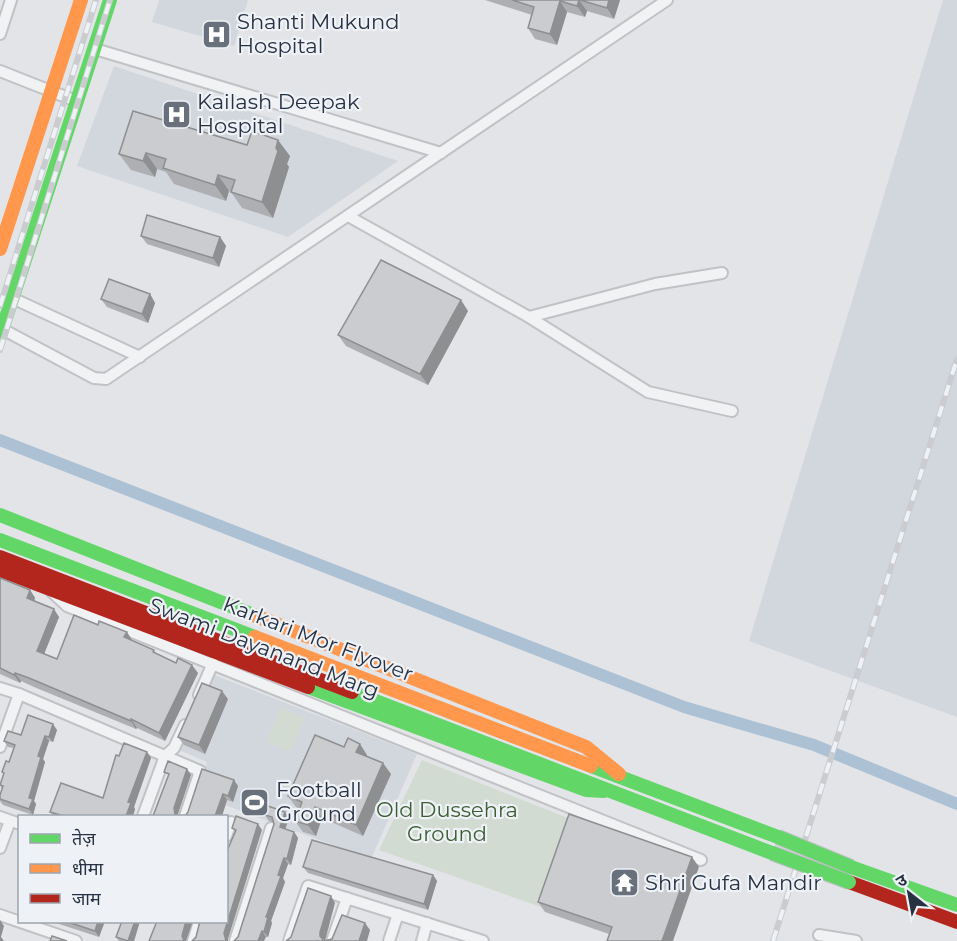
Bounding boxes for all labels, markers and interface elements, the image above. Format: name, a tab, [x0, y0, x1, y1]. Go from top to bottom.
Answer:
place label: Shanti Mukund Hospital	[237, 9, 399, 58]
hospital icon: Shanti Mukund Hospital	[200, 18, 232, 50]
place label: Kailash Deepak Hospital	[197, 89, 360, 138]
hospital icon: Kailash Deepak Hospital	[160, 98, 192, 130]
street label: Karkari Mor Flyover	[220, 591, 417, 686]
street label: Swami Dayanand Marg	[145, 592, 383, 703]
place label: Football Ground	[276, 777, 362, 826]
sports icon: Football Ground	[239, 786, 271, 818]
park label: Old Dussehra Ground	[376, 797, 518, 846]
legend	[18, 815, 228, 923]
text: तेज़	[72, 828, 96, 850]
text: धीमा	[72, 858, 103, 880]
north arrow	[879, 863, 939, 923]
temple icon: Shri Gufa Mandir	[608, 867, 640, 899]
place label: Shri Gufa Mandir	[645, 870, 822, 895]
text: उ	[893, 870, 911, 891]
text: जाम	[72, 888, 102, 910]

